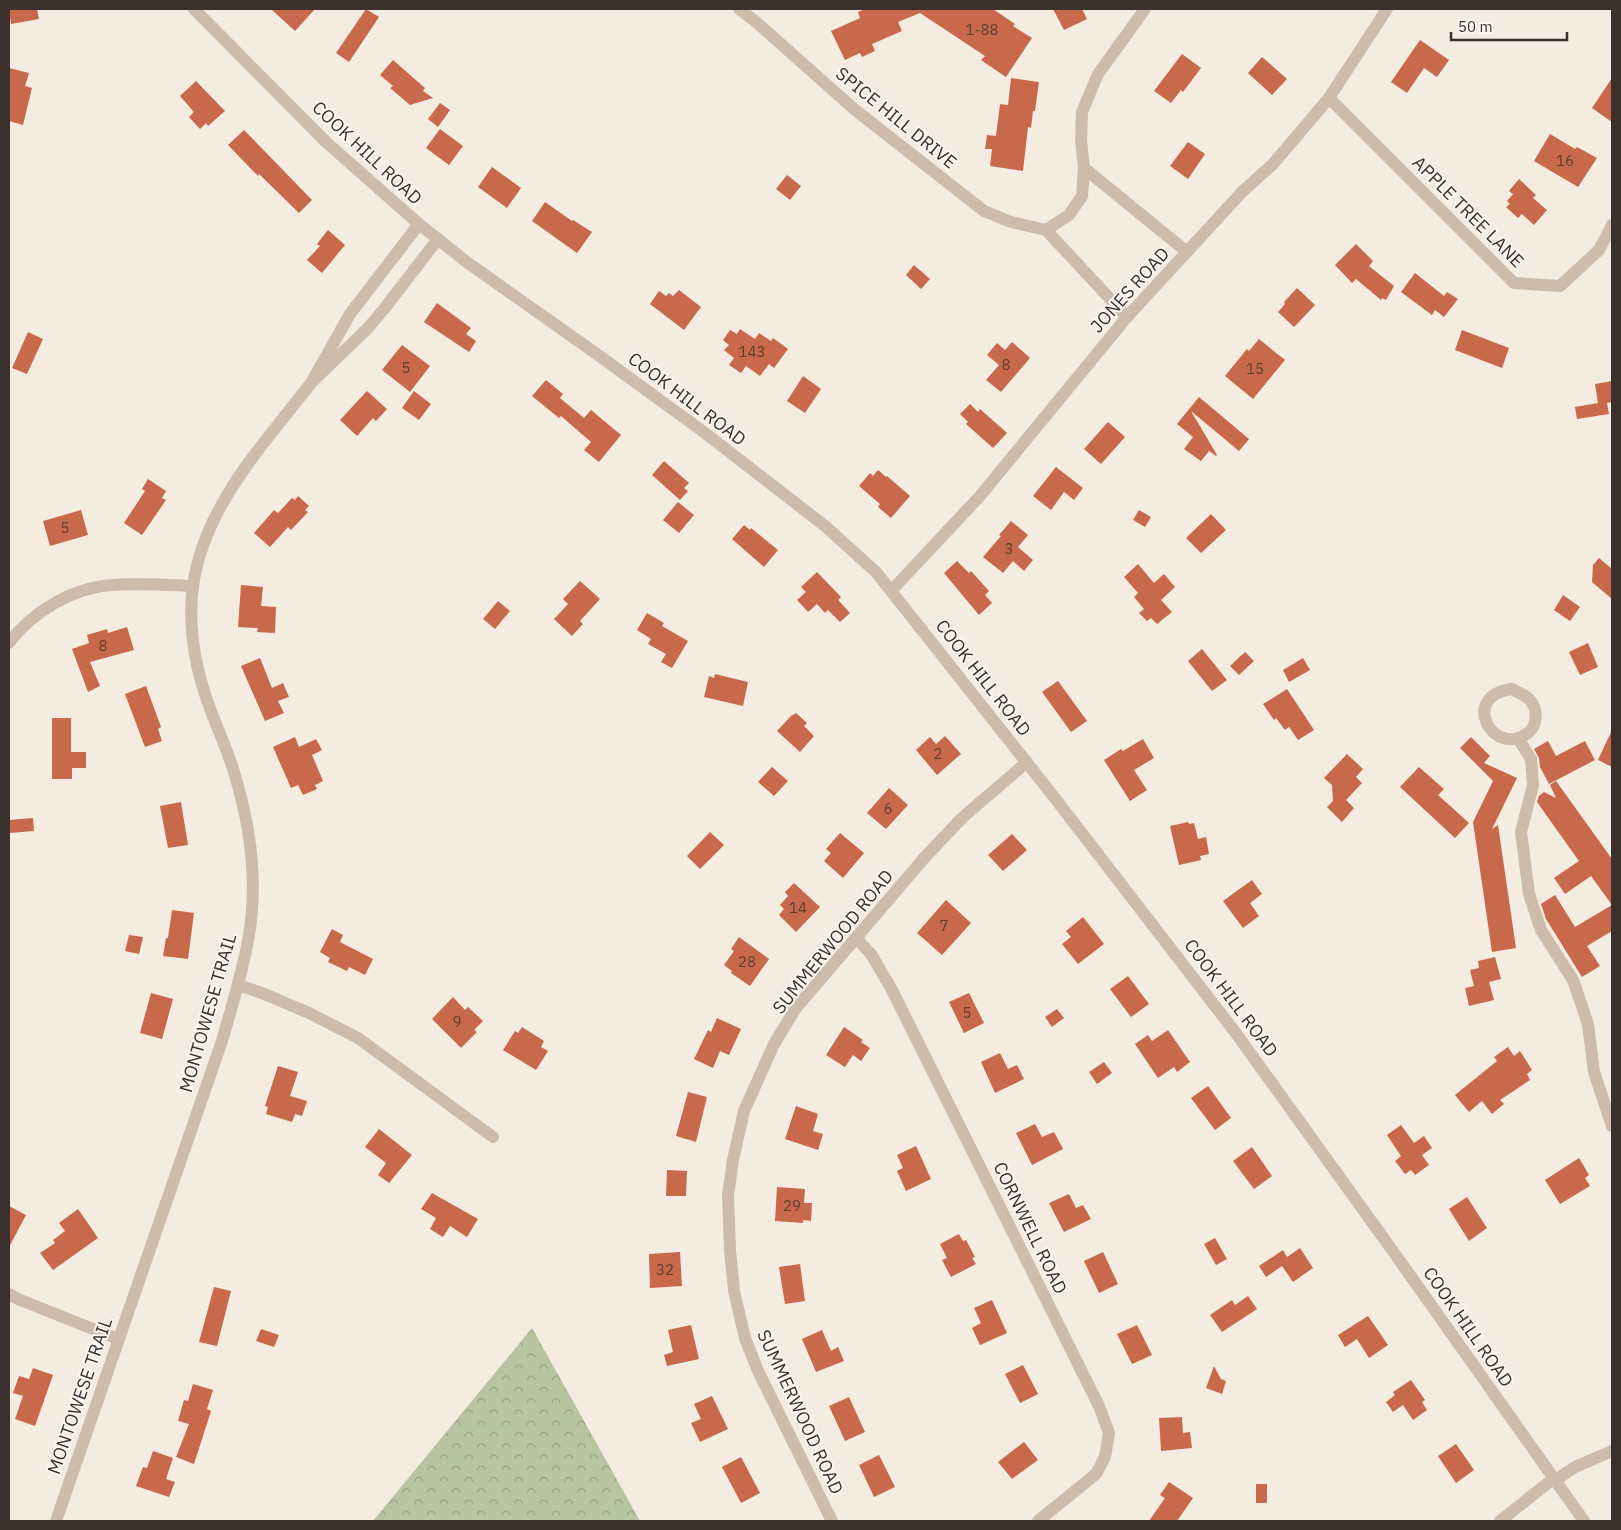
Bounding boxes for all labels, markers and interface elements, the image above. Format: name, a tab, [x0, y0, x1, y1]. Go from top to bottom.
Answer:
scale bar	[1451, 10, 1567, 42]
text: 50 m	[1458, 17, 1493, 36]
house number: 1-88	[966, 20, 999, 39]
street label: SPICE HILL DRIVE	[831, 62, 961, 173]
street label: COOK HILL ROAD	[308, 96, 427, 209]
street label: APPLE TREE LANE	[1408, 151, 1529, 272]
house number: 16	[1556, 151, 1574, 170]
street label: JONES ROAD	[1085, 242, 1174, 337]
house number: 143	[738, 342, 766, 361]
street label: COOK HILL ROAD	[624, 347, 751, 450]
house number: 8	[1001, 355, 1011, 374]
house number: 5	[401, 358, 411, 377]
house number: 15	[1246, 359, 1264, 378]
house number: 5	[60, 518, 70, 537]
house number: 3	[1004, 539, 1014, 558]
street label: COOK HILL ROAD	[931, 615, 1036, 741]
house number: 8	[98, 636, 108, 655]
house number: 2	[933, 744, 943, 763]
house number: 6	[883, 799, 893, 818]
street label: SUMMERWOOD ROAD	[767, 865, 898, 1018]
house number: 14	[789, 898, 807, 917]
house number: 7	[939, 916, 949, 935]
street label: MONTOWESE TRAIL	[174, 931, 241, 1095]
street label: COOK HILL ROAD	[1180, 934, 1283, 1061]
house number: 28	[738, 952, 756, 971]
house number: 5	[962, 1003, 972, 1022]
house number: 9	[452, 1012, 462, 1031]
street label: CORNWELL ROAD	[989, 1158, 1072, 1298]
house number: 29	[783, 1196, 801, 1215]
house number: 32	[656, 1260, 674, 1279]
street label: COOK HILL ROAD	[1418, 1262, 1518, 1391]
street label: MONTOWESE TRAIL	[42, 1315, 117, 1477]
street label: SUMMERWOOD ROAD	[752, 1326, 849, 1498]

